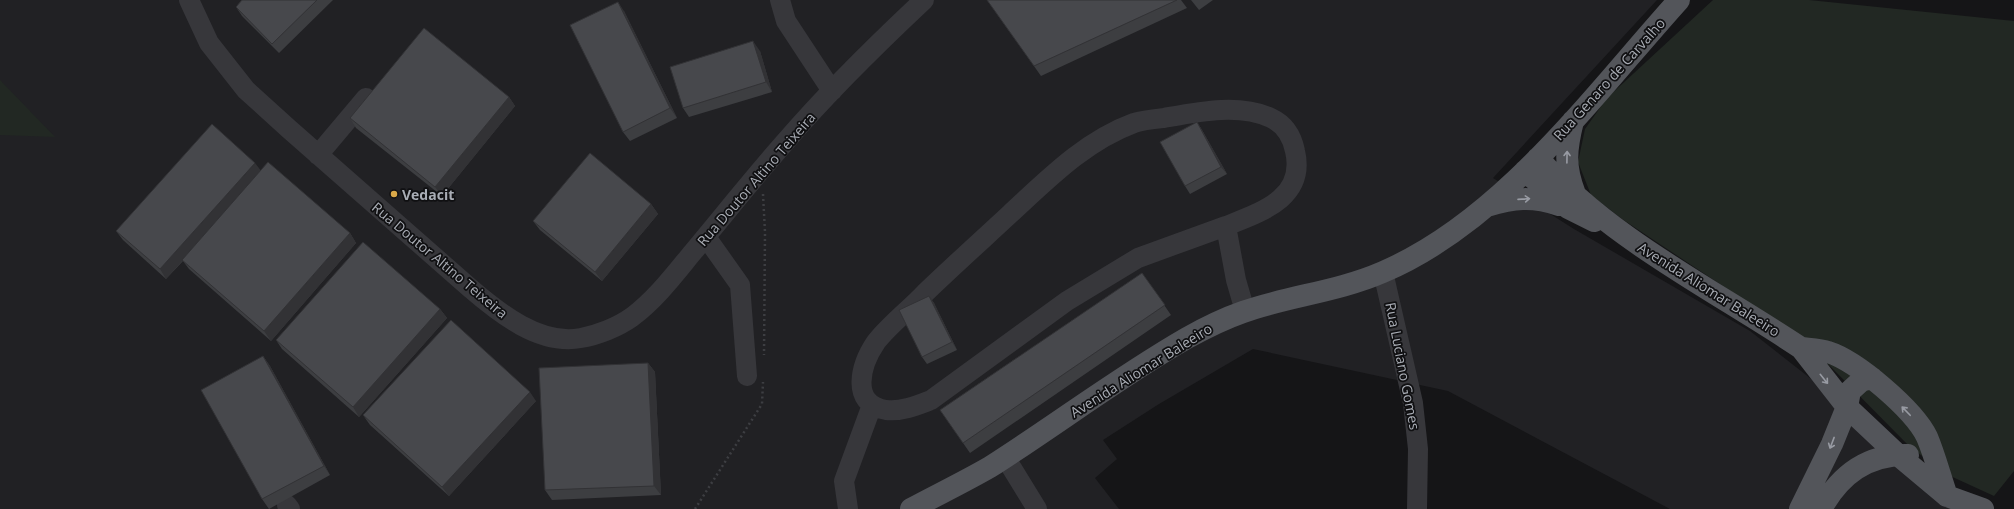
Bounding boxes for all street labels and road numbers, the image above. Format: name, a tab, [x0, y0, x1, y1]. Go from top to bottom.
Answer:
street label: Rua Genaro de Carvalho	[1549, 14, 1669, 144]
street label: Rua Doutor Altino Teixeira	[693, 108, 819, 250]
street label: Rua Doutor Altino Teixeira	[368, 198, 512, 322]
street label: Avenida Aliomar Baleeiro	[1634, 237, 1784, 341]
street label: Rua Luciano Gomes	[1381, 301, 1425, 432]
street label: Avenida Aliomar Baleeiro	[1066, 318, 1216, 422]

